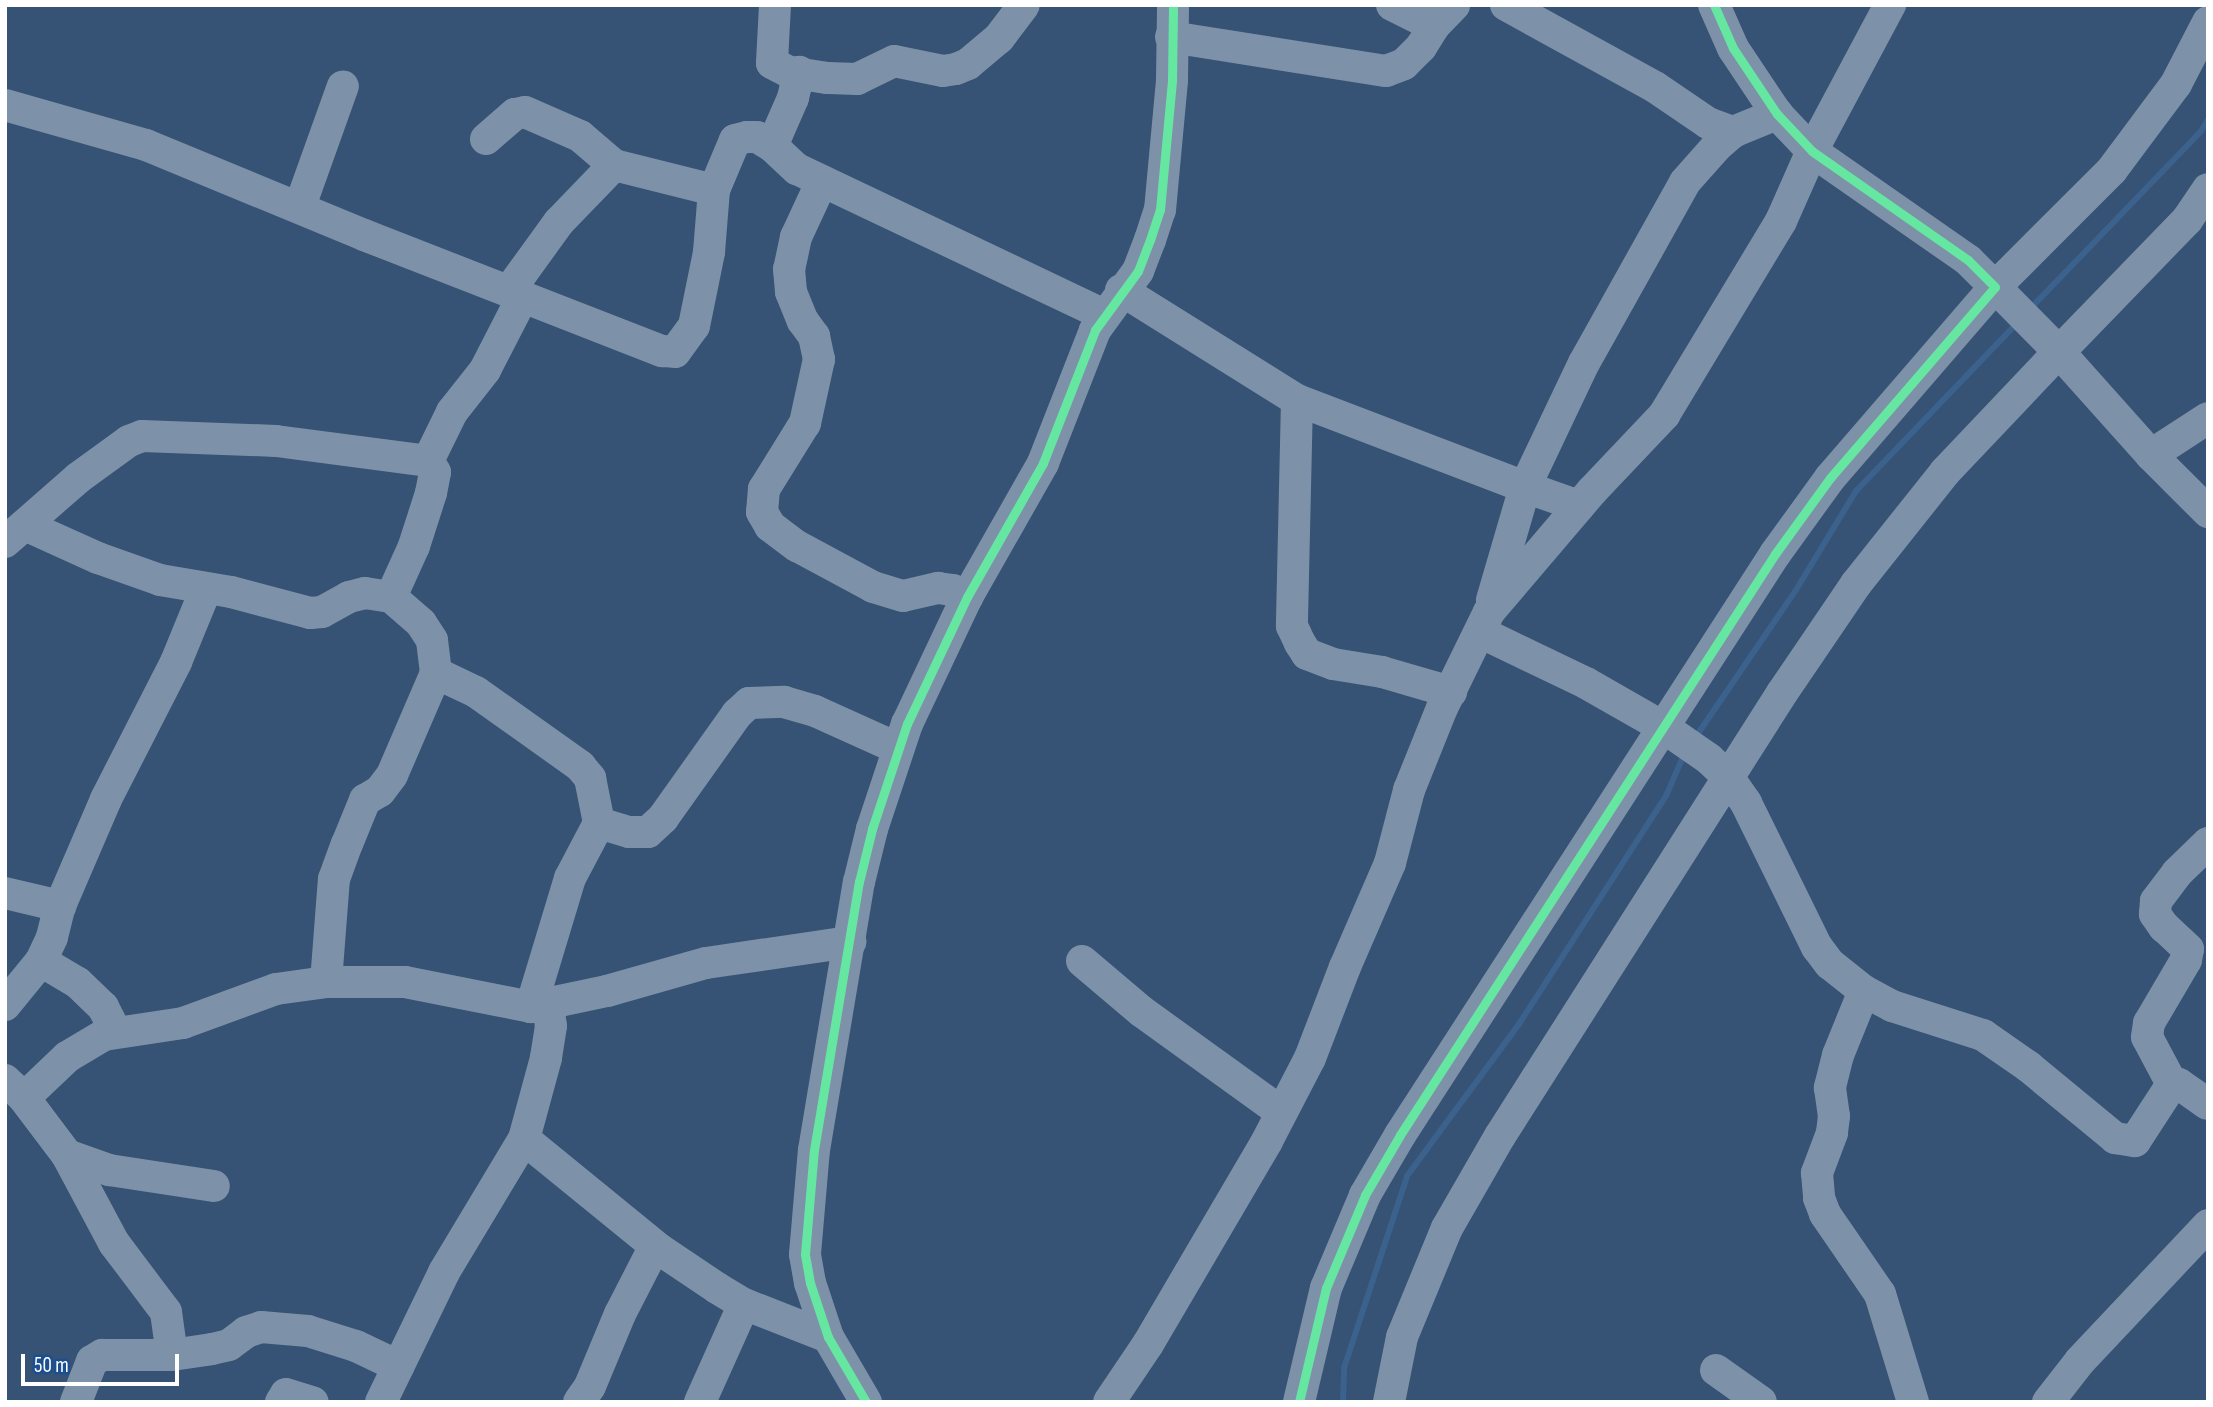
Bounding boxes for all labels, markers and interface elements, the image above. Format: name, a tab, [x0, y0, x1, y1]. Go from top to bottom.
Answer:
scale bar	[24, 1340, 182, 1384]
text: 50 m	[34, 1353, 69, 1378]

